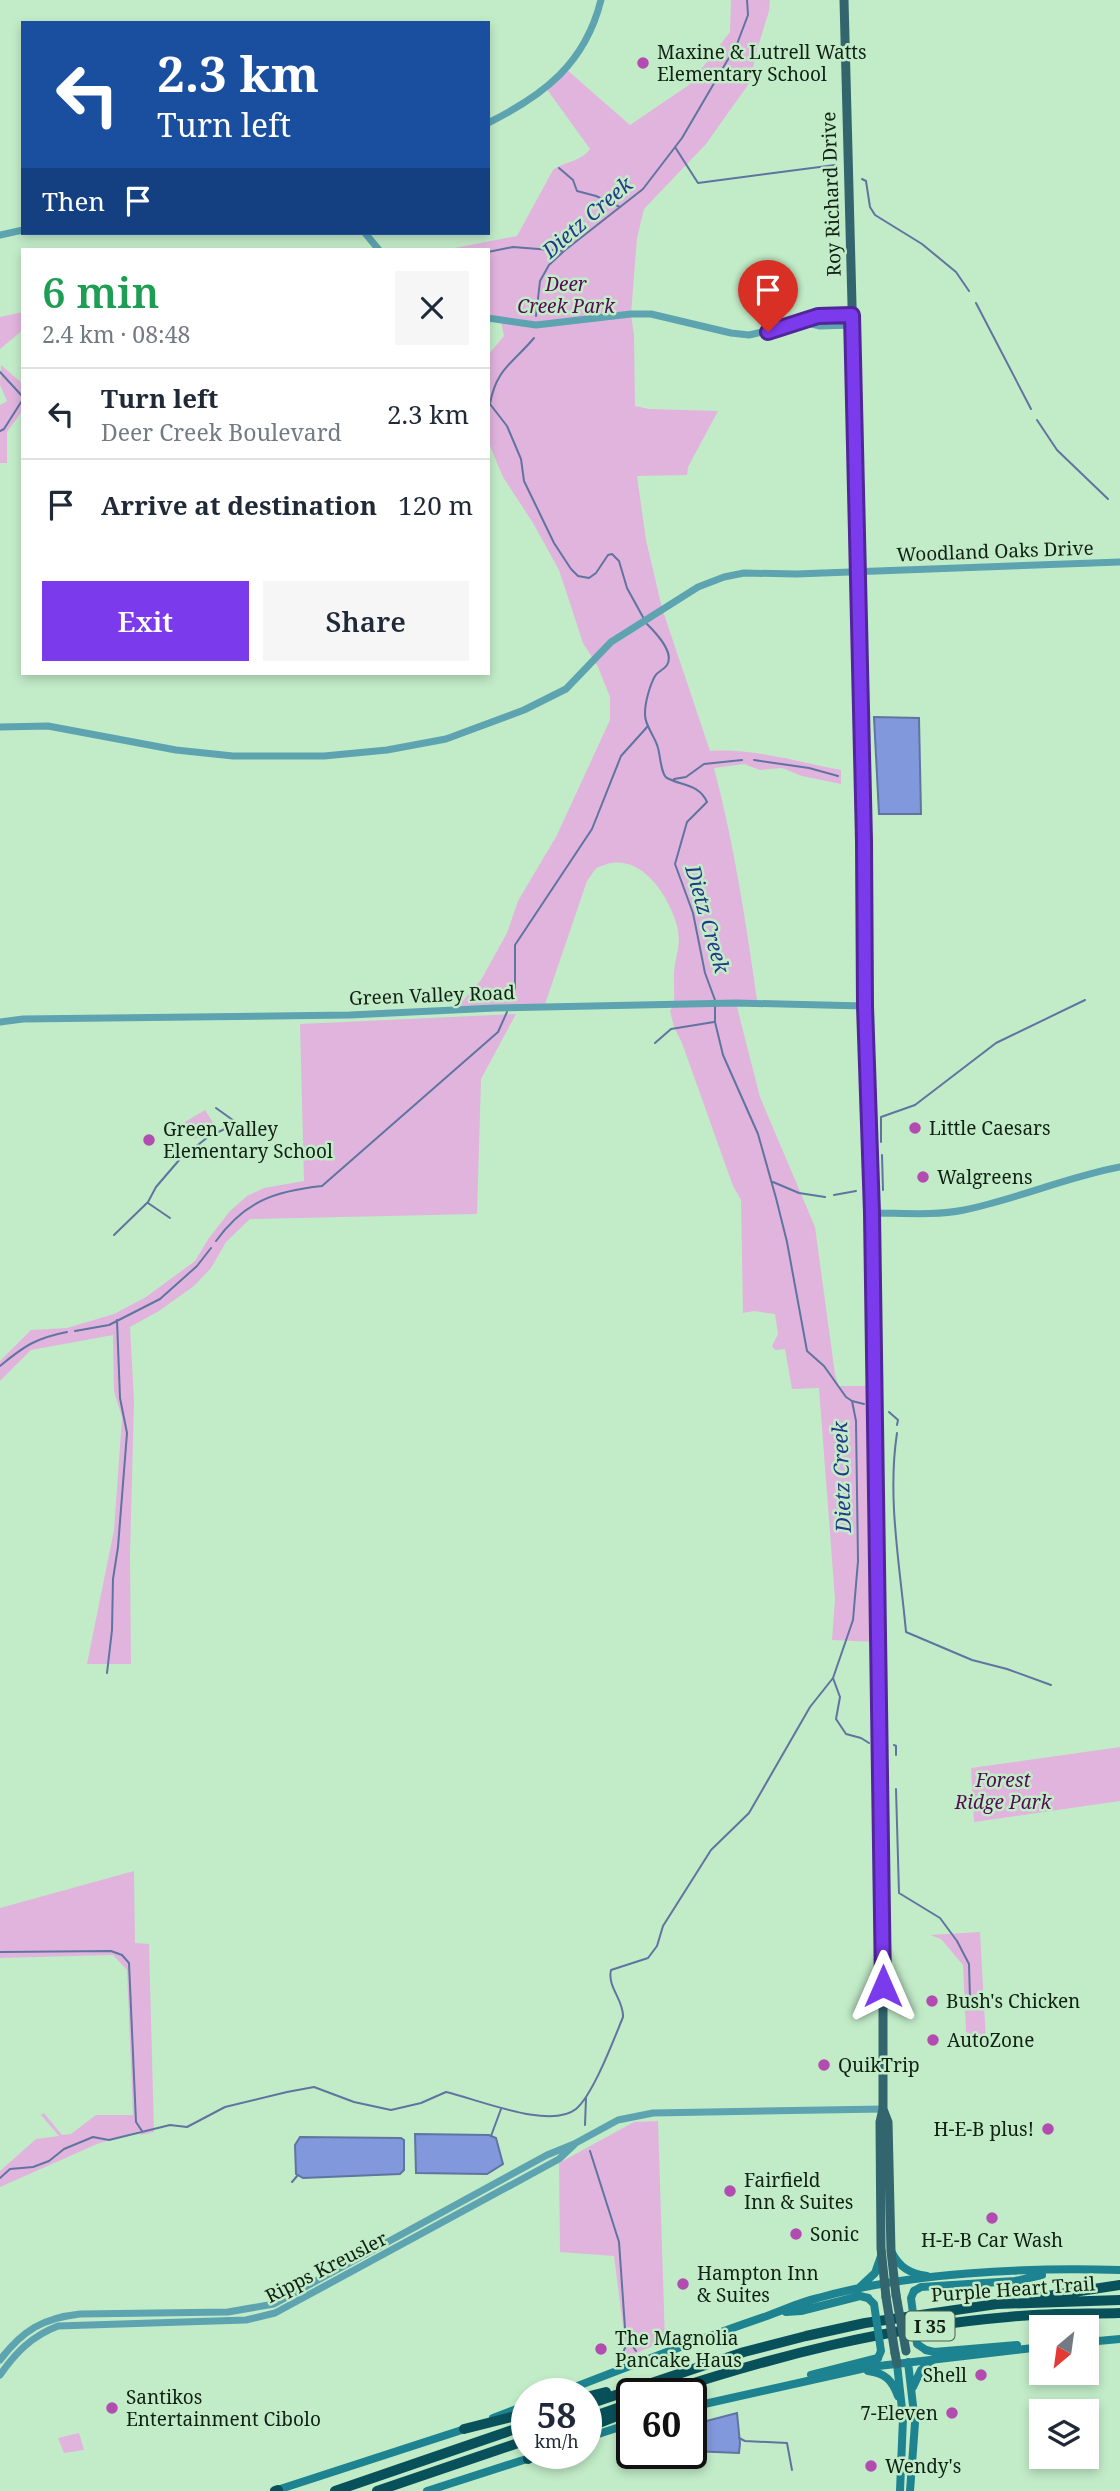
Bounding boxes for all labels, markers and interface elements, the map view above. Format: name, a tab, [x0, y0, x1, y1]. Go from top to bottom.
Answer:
place label: Maxine & Lutrell Watts Elementary School	[657, 39, 867, 87]
text: 2.3 km	[157, 40, 319, 106]
icon: left	[42, 49, 133, 140]
marker: Maxine & Lutrell Watts Elementary School	[635, 55, 651, 71]
text: Turn left	[157, 103, 291, 146]
street label: Roy Richard Drive	[815, 111, 847, 277]
water label: Dietz Creek	[535, 169, 639, 265]
icon: arrive	[119, 182, 157, 220]
text: Then	[42, 183, 105, 219]
pin	[738, 260, 798, 332]
text: 6 min	[42, 263, 159, 320]
button: close	[395, 271, 469, 345]
park label: Deer Creek Park	[517, 271, 616, 319]
icon: arrive	[749, 271, 787, 309]
text: 2.4 km · 08:48	[42, 318, 190, 350]
text: Turn left	[101, 380, 218, 416]
icon: left	[42, 395, 80, 433]
text: 2.3 km	[387, 396, 469, 432]
text: Deer Creek Boulevard	[101, 416, 342, 448]
icon: arrive	[42, 486, 80, 524]
text: Arrive at destination	[101, 487, 377, 523]
text: 120 m	[398, 487, 473, 523]
street label: Woodland Oaks Drive	[896, 535, 1094, 567]
button: Exit	[42, 581, 249, 661]
button: Share	[263, 581, 469, 661]
water label: Dietz Creek	[679, 861, 737, 977]
street label: Green Valley Road	[349, 979, 516, 1011]
place label: Little Caesars	[929, 1115, 1051, 1141]
place label: Green Valley Elementary School	[163, 1116, 333, 1164]
marker: Little Caesars	[907, 1120, 923, 1136]
marker: Green Valley Elementary School	[141, 1132, 157, 1148]
place label: Walgreens	[937, 1164, 1032, 1190]
marker: Walgreens	[915, 1169, 931, 1185]
water label: Dietz Creek	[825, 1420, 857, 1534]
park label: Forest Ridge Park	[954, 1767, 1053, 1815]
position arrow	[846, 1949, 920, 2023]
place label: Bush's Chicken	[946, 1988, 1080, 2014]
marker: Bush's Chicken	[924, 1993, 940, 2009]
place label: AutoZone	[947, 2027, 1034, 2053]
marker: AutoZone	[925, 2032, 941, 2048]
place label: QuikTrip	[838, 2052, 920, 2078]
marker: QuikTrip	[816, 2057, 832, 2073]
place label: H-E-B plus!	[933, 2116, 1034, 2142]
marker: H-E-B plus!	[1040, 2121, 1056, 2137]
place label: Fairfield Inn & Suites	[744, 2167, 853, 2215]
marker: Fairfield Inn & Suites	[722, 2183, 738, 2199]
marker: H-E-B Car Wash	[984, 2210, 1000, 2226]
place label: Sonic	[810, 2221, 859, 2247]
street label: Ripps Kreusler	[261, 2225, 391, 2309]
marker: Sonic	[788, 2226, 804, 2242]
place label: H-E-B Car Wash	[921, 2227, 1063, 2253]
place label: Hampton Inn & Suites	[697, 2260, 819, 2308]
street label: Purple Heart Trail	[930, 2270, 1096, 2308]
marker: Hampton Inn & Suites	[675, 2276, 691, 2292]
road number: I 35	[906, 2312, 954, 2340]
north arrow	[1029, 2315, 1099, 2385]
map controls	[1029, 2315, 1099, 2469]
place label: The Magnolia Pancake Haus	[615, 2325, 742, 2373]
marker: The Magnolia Pancake Haus	[593, 2341, 609, 2357]
place label: Shell	[923, 2362, 967, 2388]
marker: Shell	[973, 2367, 989, 2383]
speed limit sign: 60	[616, 2378, 707, 2469]
place label: Santikos Entertainment Cibolo	[126, 2384, 321, 2432]
text: 58	[537, 2391, 576, 2438]
button: layers	[1029, 2399, 1099, 2469]
marker: Santikos Entertainment Cibolo	[104, 2400, 120, 2416]
place label: 7-Eleven	[860, 2400, 938, 2426]
marker: 7-Eleven	[944, 2405, 960, 2421]
text: km/h	[534, 2429, 579, 2453]
place label: Wendy's	[885, 2453, 961, 2479]
marker: Wendy's	[863, 2458, 879, 2474]

